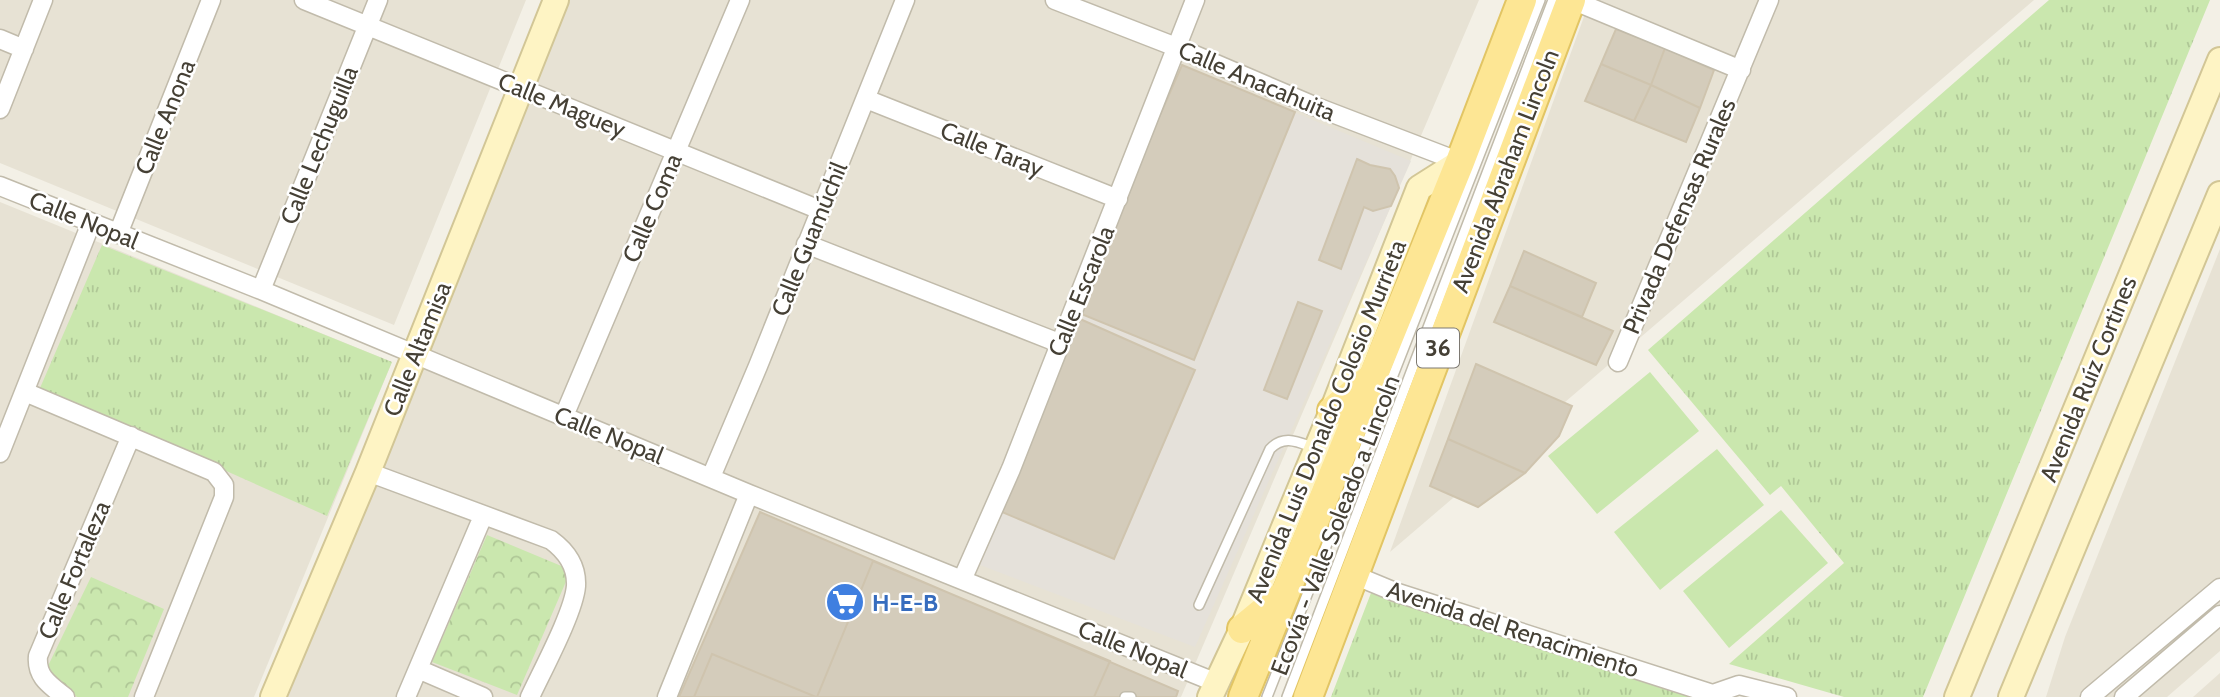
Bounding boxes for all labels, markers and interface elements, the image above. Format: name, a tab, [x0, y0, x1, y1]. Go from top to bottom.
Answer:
street label: Calle Anacahuita	[1174, 35, 1340, 127]
street label: Avenida Abraham Lincoln	[1445, 45, 1565, 297]
street label: Calle Anona	[129, 55, 201, 179]
street label: Calle Lechuguilla	[274, 61, 364, 228]
street label: Calle Maguey	[494, 66, 630, 144]
street label: Privada Defensas Rurales	[1616, 94, 1742, 338]
street label: Calle Taray	[936, 115, 1048, 183]
street label: Calle Coma	[616, 149, 688, 267]
street label: Calle Guamúchil	[765, 157, 853, 320]
street label: Calle Nopal	[25, 185, 143, 255]
street label: Calle Escarola	[1042, 221, 1121, 361]
street label: Avenida Luis Donaldo Colosio Murrieta	[1240, 235, 1412, 606]
street label: Avenida Ruíz Cortines	[2034, 272, 2143, 486]
street label: Calle Altamisa	[377, 277, 457, 421]
road number: 36	[1417, 328, 1459, 368]
street label: Ecovía - Valle Soleado a Lincoln	[1264, 371, 1406, 679]
street label: Calle Nopal	[550, 400, 668, 470]
street label: Calle Fortaleza	[32, 496, 116, 644]
street label: Avenida del Renacimiento	[1383, 575, 1643, 683]
supermarket icon: H-E-B	[824, 581, 866, 623]
place label: H-E-B	[872, 588, 938, 617]
street label: Calle Nopal	[1074, 614, 1192, 684]

